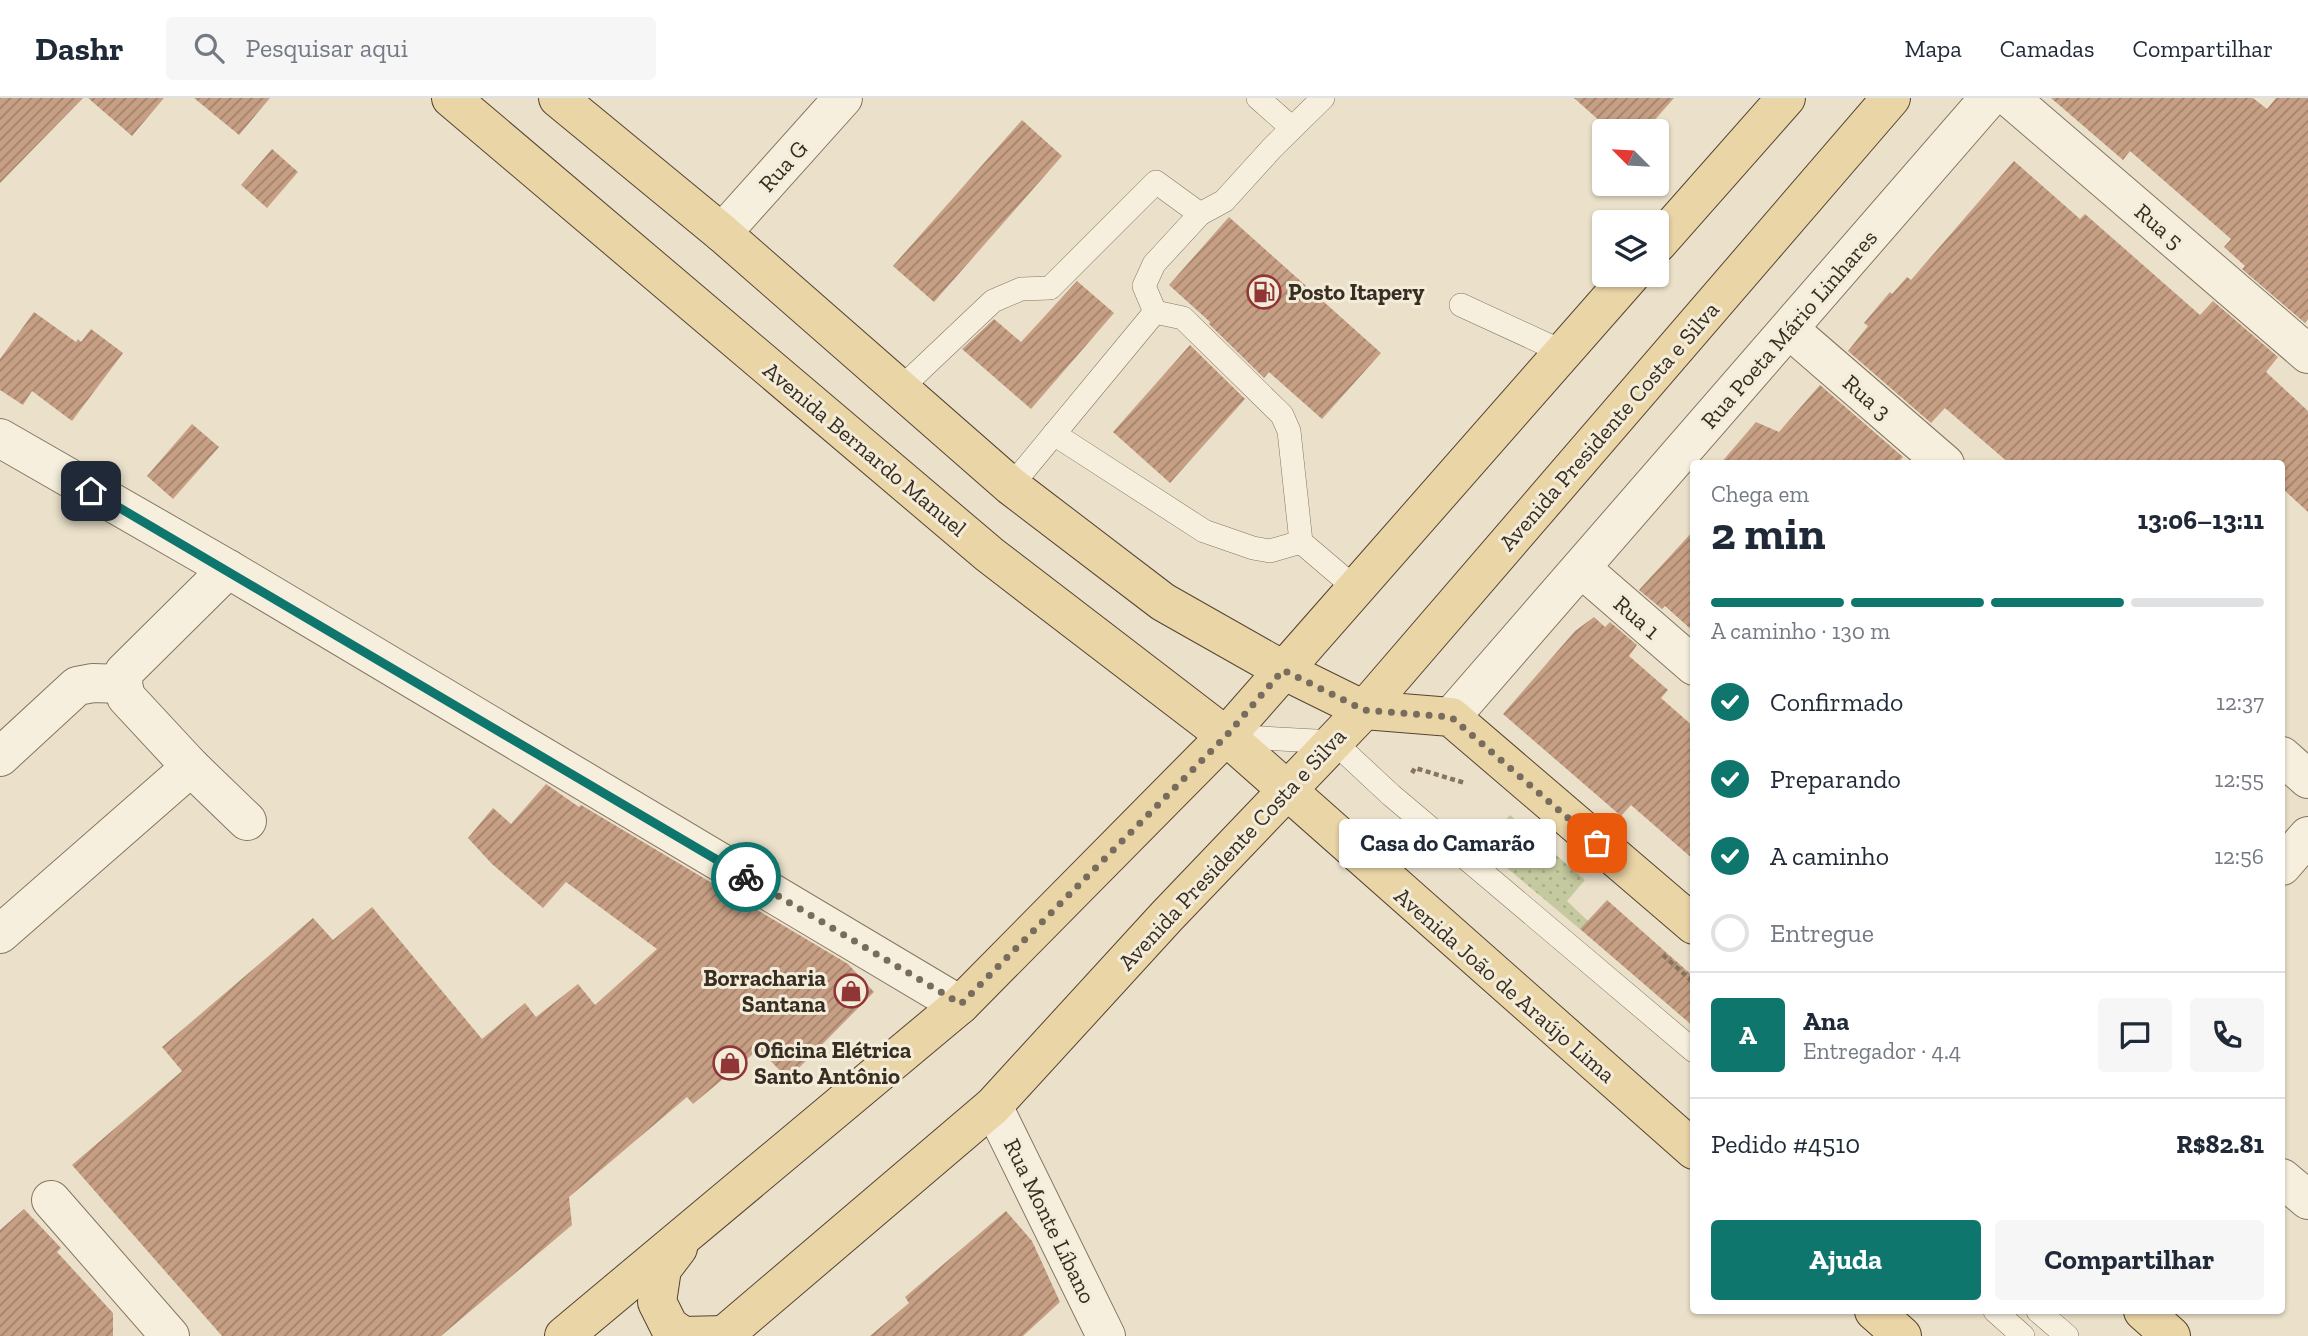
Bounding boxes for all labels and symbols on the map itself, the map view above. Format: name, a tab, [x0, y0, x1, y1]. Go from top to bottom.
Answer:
north arrow	[1592, 119, 1670, 196]
street label: Rua G	[753, 135, 813, 197]
street label: Rua 5	[2129, 197, 2189, 255]
street label: Rua Poeta Mário Linhares	[1695, 224, 1883, 434]
fuel station icon: Posto Itapery	[1245, 273, 1283, 311]
place label: Posto Itapery	[1288, 278, 1425, 306]
street label: Avenida Presidente Costa e Silva	[1493, 296, 1725, 556]
street label: Avenida Bernardo Manuel	[758, 356, 972, 542]
street label: Rua 3	[1837, 369, 1897, 425]
pin	[61, 461, 121, 521]
street label: Rua 1	[1608, 589, 1666, 645]
street label: Avenida Presidente Costa e Silva	[1112, 722, 1352, 976]
pin	[1567, 813, 1627, 873]
callout: Casa do Camarão	[1338, 818, 1555, 868]
courier	[711, 842, 781, 912]
street label: Avenida João de Araújo Lima	[1389, 882, 1621, 1088]
place label: Borracharia Santana	[703, 964, 826, 1018]
shop icon: Borracharia Santana	[832, 972, 870, 1010]
place label: Oficina Elétrica Santo Antônio	[754, 1036, 912, 1090]
shop icon: Oficina Elétrica Santo Antônio	[711, 1044, 749, 1082]
street label: Rua Monte Líbano	[998, 1134, 1102, 1308]

